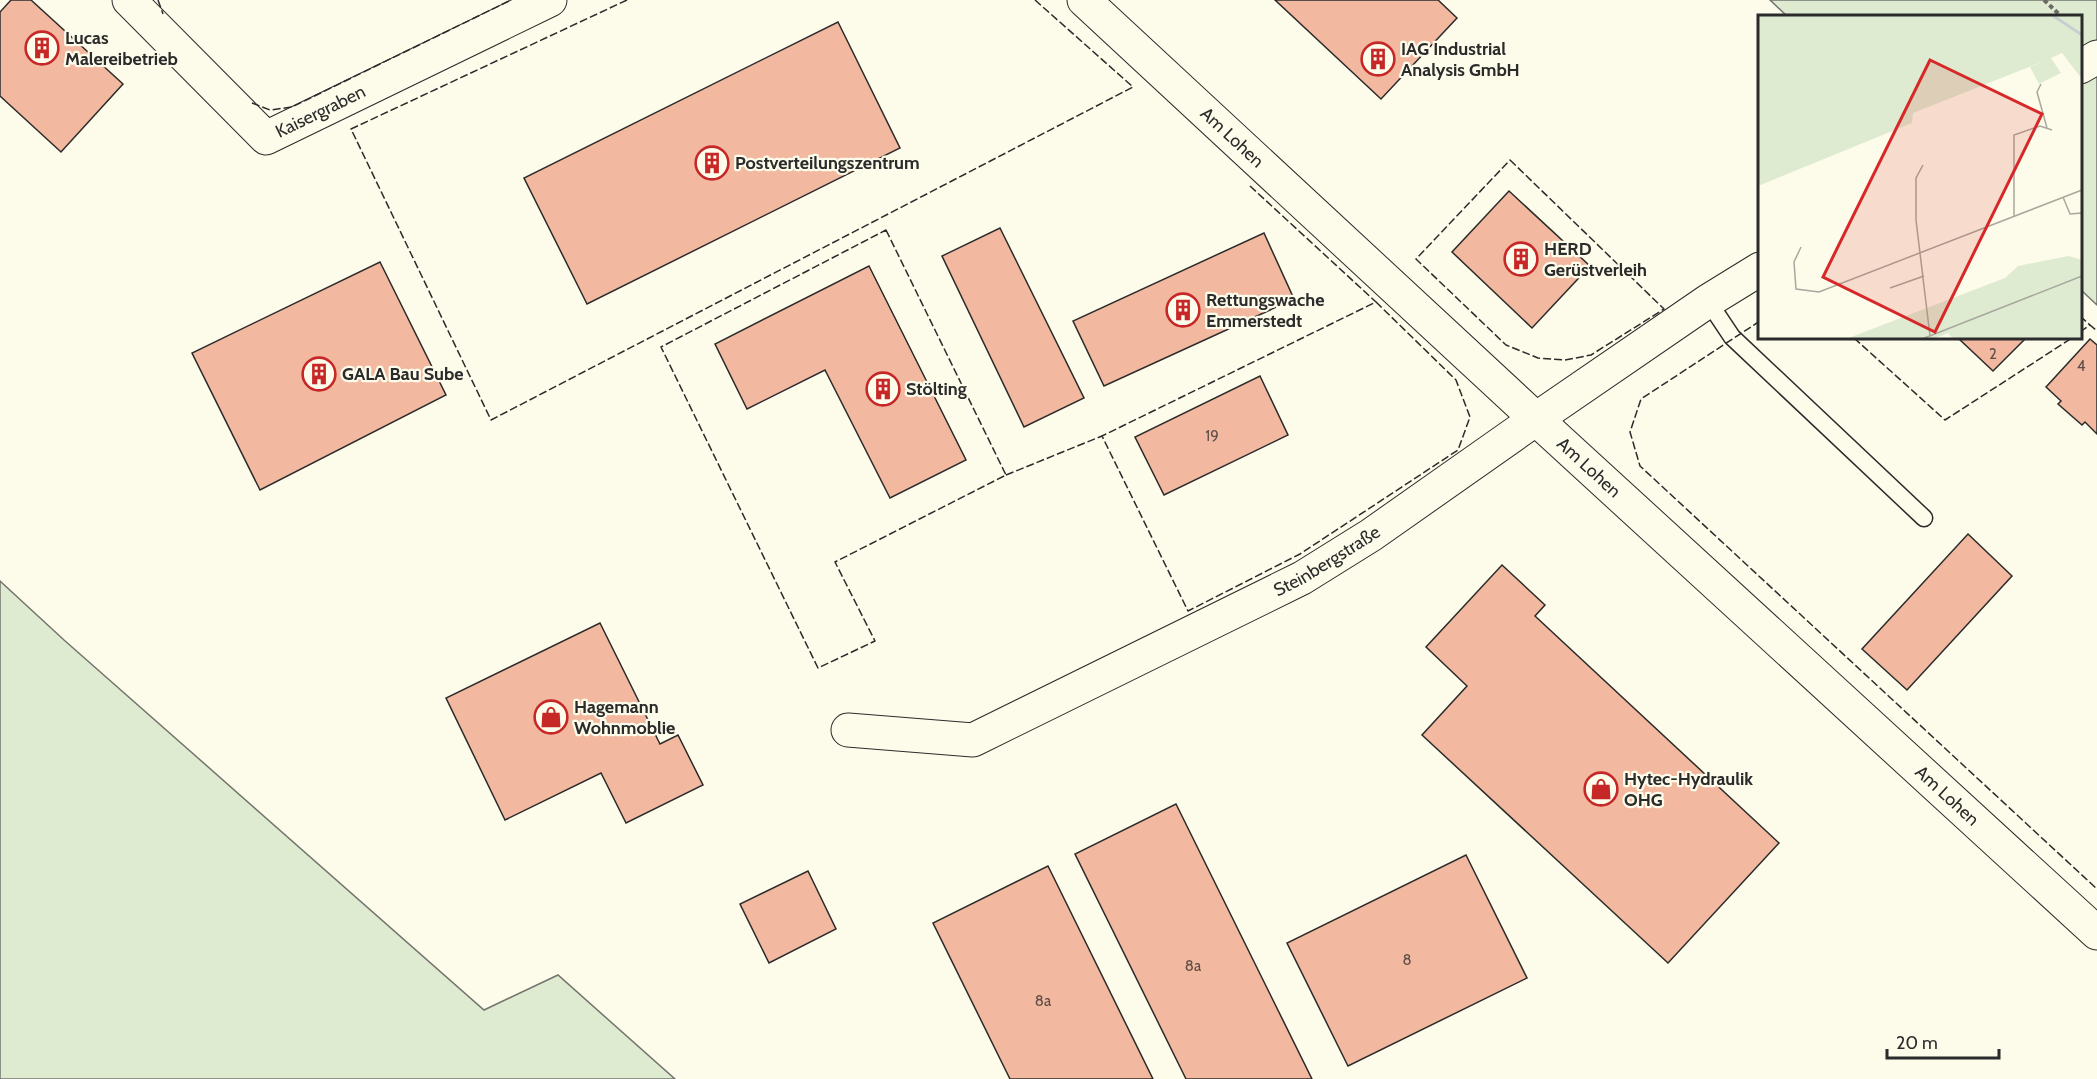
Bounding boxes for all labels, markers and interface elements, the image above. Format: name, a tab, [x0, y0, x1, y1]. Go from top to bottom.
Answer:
inset map	[1758, 15, 2082, 339]
place label: Lucas Malereibetrieb	[65, 27, 178, 70]
building icon: Lucas Malereibetrieb	[24, 30, 60, 66]
place label: IAG Industrial Analysis GmbH	[1401, 38, 1520, 81]
building icon: IAG Industrial Analysis GmbH	[1360, 41, 1396, 77]
street label: Kaisergraben	[272, 80, 369, 143]
street label: Am Lohen	[1196, 102, 1268, 172]
building icon: Postverteilungszentrum	[694, 145, 730, 181]
place label: Postverteilungszentrum	[735, 152, 920, 174]
place label: HERD Gerüstverleih	[1544, 238, 1647, 281]
building icon: HERD Gerüstverleih	[1503, 241, 1539, 277]
place label: Rettungswache Emmerstedt	[1206, 289, 1324, 332]
building icon: Rettungswache Emmerstedt	[1165, 292, 1201, 328]
house number: 2	[1989, 345, 1997, 363]
building icon: GALA Bau Sube	[301, 356, 337, 392]
house number: 4	[2077, 357, 2086, 375]
place label: GALA Bau Sube	[342, 363, 463, 385]
building icon: Stölting	[865, 371, 901, 407]
place label: Stölting	[906, 378, 967, 400]
house number: 19	[1205, 427, 1219, 445]
street label: Am Lohen	[1552, 433, 1625, 502]
street label: Steinbergstraße	[1270, 521, 1385, 601]
place label: Hagemann Wohnmoblie	[574, 696, 675, 739]
shop icon: Hagemann Wohnmoblie	[533, 699, 569, 735]
street label: Am Lohen	[1911, 761, 1984, 830]
place label: Hytec-Hydraulik OHG	[1624, 768, 1753, 811]
shop icon: Hytec-Hydraulik OHG	[1583, 771, 1619, 807]
house number: 8	[1402, 951, 1412, 969]
house number: 8a	[1185, 957, 1202, 975]
house number: 8a	[1035, 992, 1052, 1010]
scale bar	[1887, 1022, 2000, 1060]
text: 20 m	[1896, 1032, 1938, 1054]

